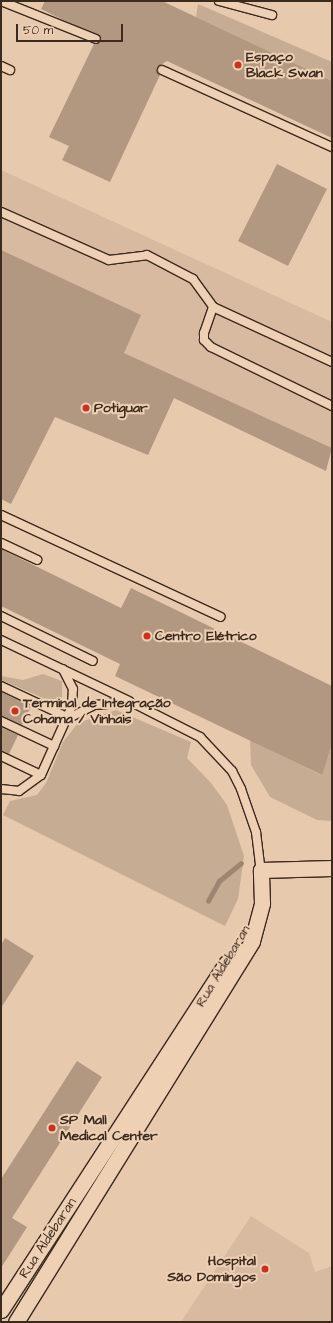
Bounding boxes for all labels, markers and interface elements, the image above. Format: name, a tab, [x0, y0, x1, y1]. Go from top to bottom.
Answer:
scale bar	[18, 16, 125, 42]
text: 50 m	[23, 22, 53, 39]
place label: Espaço Black Swan	[246, 49, 323, 82]
marker: Espaço Black Swan	[233, 60, 243, 70]
place label: Potiguar	[94, 400, 148, 416]
marker: Potiguar	[81, 403, 91, 413]
place label: Centro Elétrico	[155, 628, 257, 644]
marker: Centro Elétrico	[142, 631, 152, 641]
place label: Terminal de Integração Cohama / Vinhais	[23, 695, 171, 728]
marker: Terminal de Integração Cohama / Vinhais	[10, 706, 20, 716]
street label: Rua Aldebaran	[192, 922, 254, 1010]
place label: SP Mall Medical Center	[60, 1112, 158, 1144]
marker: SP Mall Medical Center	[47, 1123, 57, 1133]
street label: Rua Aldebaran	[16, 1195, 80, 1281]
place label: Hospital São Domingos	[167, 1253, 256, 1286]
marker: Hospital São Domingos	[259, 1263, 271, 1275]

